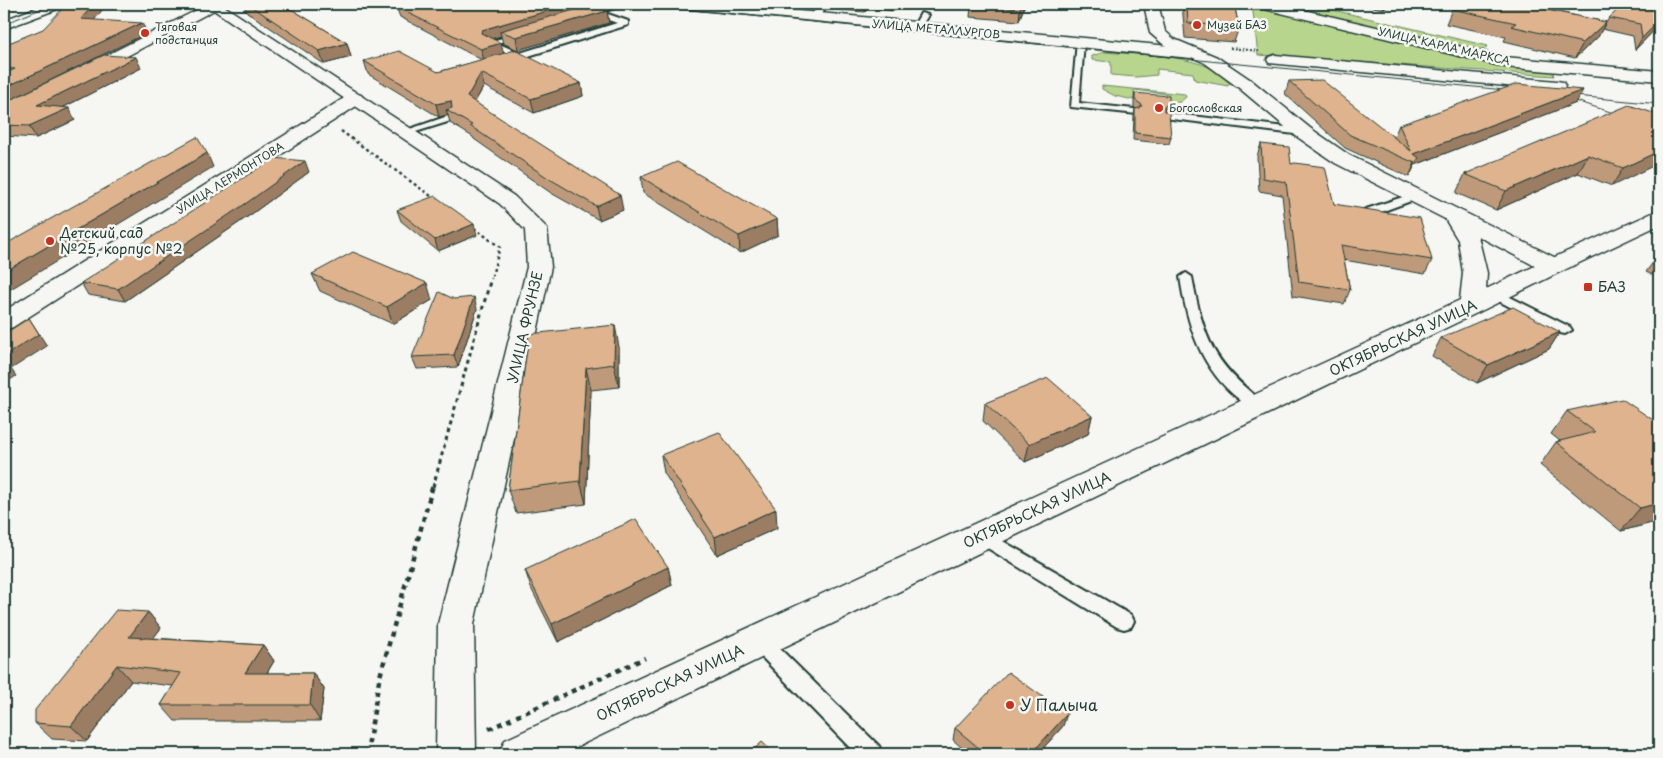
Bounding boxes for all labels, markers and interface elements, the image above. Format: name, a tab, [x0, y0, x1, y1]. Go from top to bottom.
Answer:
street label: УЛИЦА МЕТАЛЛУРГОВ	[871, 14, 1001, 43]
place label: Музей БАЗ	[1207, 16, 1267, 33]
place label: Тяговая подстанция	[155, 18, 218, 48]
marker: Музей БАЗ	[1191, 19, 1203, 31]
street label: УЛИЦА КАРЛА МАРКСА	[1376, 22, 1513, 69]
marker: Тяговая подстанция	[139, 27, 151, 39]
place label: Богословская	[1169, 99, 1242, 116]
marker: Богословская	[1153, 102, 1165, 114]
street label: УЛИЦА ЛЕРМОНТОВА	[173, 137, 287, 218]
place label: Детский сад №25, корпус №2	[59, 222, 183, 259]
marker: Детский сад №25, корпус №2	[44, 235, 56, 247]
street label: УЛИЦА ФРУНЗЕ	[501, 269, 548, 385]
place label: БАЗ	[1598, 276, 1626, 297]
marker: БАЗ	[1582, 281, 1594, 293]
street label: ОКТЯБРЬСКАЯ УЛИЦА	[1326, 294, 1480, 381]
street label: ОКТЯБРЬСКАЯ УЛИЦА	[960, 466, 1114, 553]
street label: ОКТЯБРЬСКАЯ УЛИЦА	[593, 639, 747, 726]
place label: У Палыча	[1020, 692, 1098, 716]
marker: У Палыча	[1004, 699, 1016, 711]

